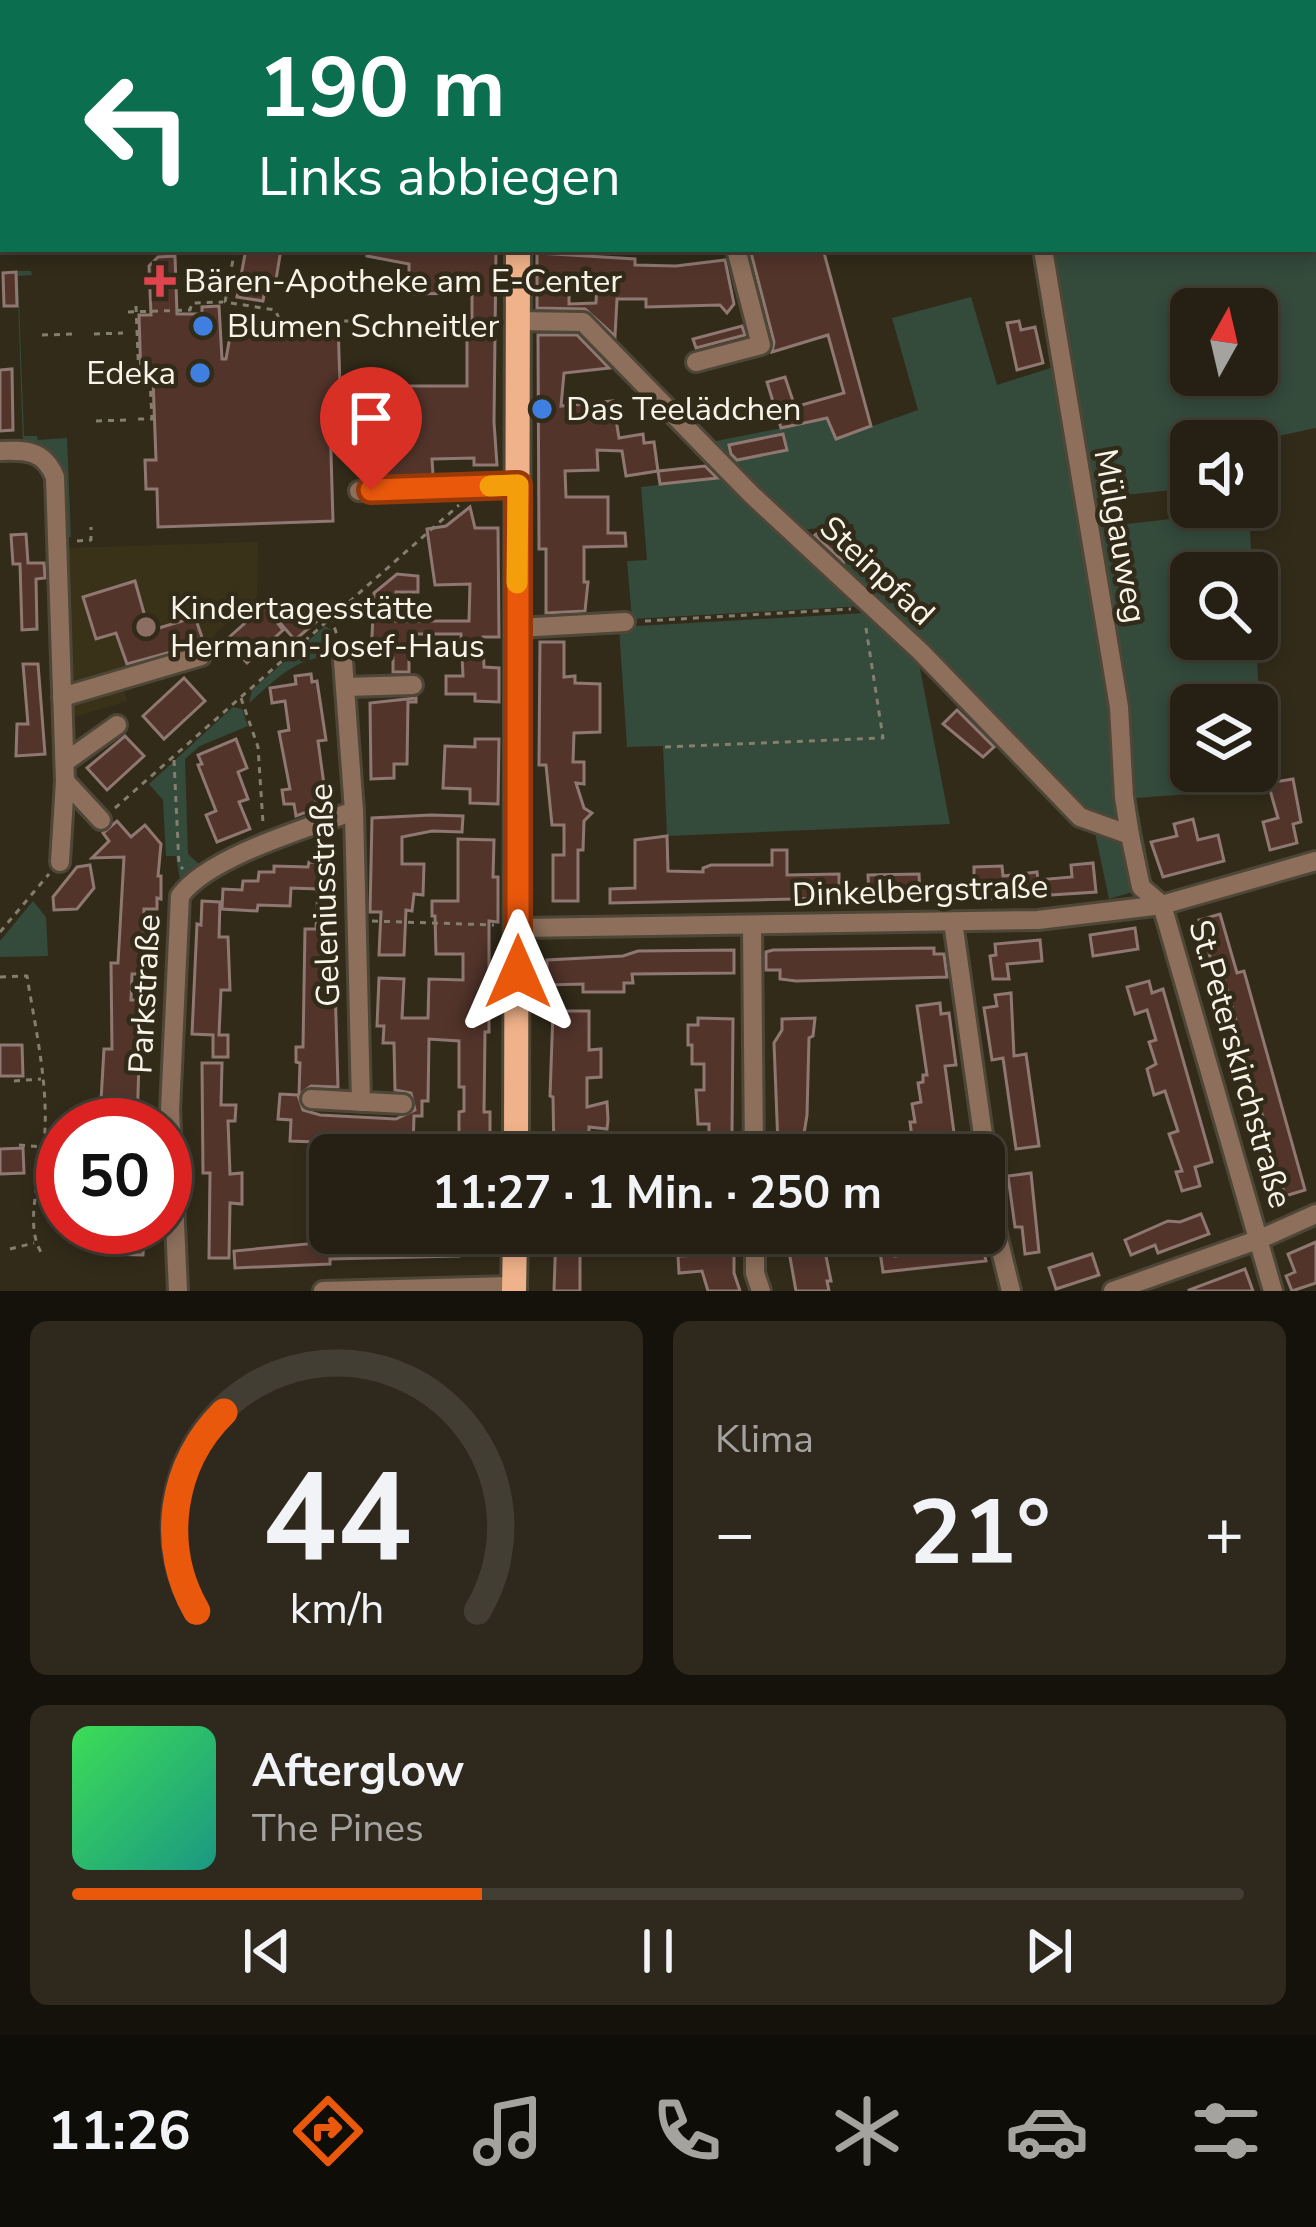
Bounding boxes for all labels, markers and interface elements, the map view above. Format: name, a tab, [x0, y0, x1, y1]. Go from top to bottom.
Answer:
text: 190 m	[258, 31, 506, 146]
icon: left	[60, 48, 216, 204]
text: Links abbiegen	[258, 140, 621, 214]
place label: Bären-Apotheke am E-Center	[184, 259, 622, 304]
marker: Bären-Apotheke am E-Center	[147, 268, 173, 294]
north arrow	[1170, 288, 1278, 396]
map controls	[1170, 288, 1278, 792]
place label: Blumen Schneitler	[227, 304, 500, 349]
marker: Blumen Schneitler	[190, 313, 216, 339]
place label: Edeka	[86, 351, 176, 396]
marker: Edeka	[187, 360, 213, 386]
pin	[320, 367, 422, 490]
icon: arrive	[338, 385, 404, 451]
place label: Das Teelädchen	[566, 387, 802, 432]
marker: Das Teelädchen	[529, 396, 555, 422]
button: sound	[1170, 420, 1278, 528]
street label: Mülgauweg	[1083, 445, 1157, 627]
street label: Steinpfad	[810, 506, 944, 636]
button: search	[1170, 552, 1278, 660]
place label: Kindertagesstätte Hermann-Josef-Haus	[170, 586, 485, 669]
marker: Kindertagesstätte Hermann-Josef-Haus	[133, 614, 159, 640]
button: layers	[1170, 684, 1278, 792]
street label: Geleniusstraße	[299, 782, 351, 1008]
street label: Dinkelbergstraße	[791, 864, 1049, 918]
position arrow	[455, 909, 581, 1035]
street label: Parkstraße	[118, 913, 172, 1075]
street label: St.Peterskirchstraße	[1177, 915, 1303, 1213]
speed limit sign: 50	[36, 1098, 192, 1254]
text: 11:27 · 1 Min. · 250 m	[432, 1163, 882, 1224]
text: Klima	[715, 1413, 814, 1466]
text: 44	[262, 1434, 411, 1604]
text: 21°	[908, 1472, 1051, 1595]
text: −	[715, 1489, 755, 1579]
text: +	[1204, 1489, 1244, 1579]
text: km/h	[289, 1580, 384, 1638]
text: Afterglow	[252, 1741, 464, 1802]
text: The Pines	[252, 1802, 424, 1855]
icon: previous	[234, 1918, 300, 1984]
icon: pause	[625, 1918, 691, 1984]
icon: next	[1016, 1918, 1082, 1984]
icon: directions	[286, 2089, 370, 2173]
icon: music	[466, 2089, 550, 2173]
icon: phone	[645, 2089, 729, 2173]
icon: climate	[825, 2089, 909, 2173]
icon: car	[1005, 2089, 1089, 2173]
icon: filters	[1184, 2089, 1268, 2173]
text: 11:26	[48, 2094, 191, 2168]

